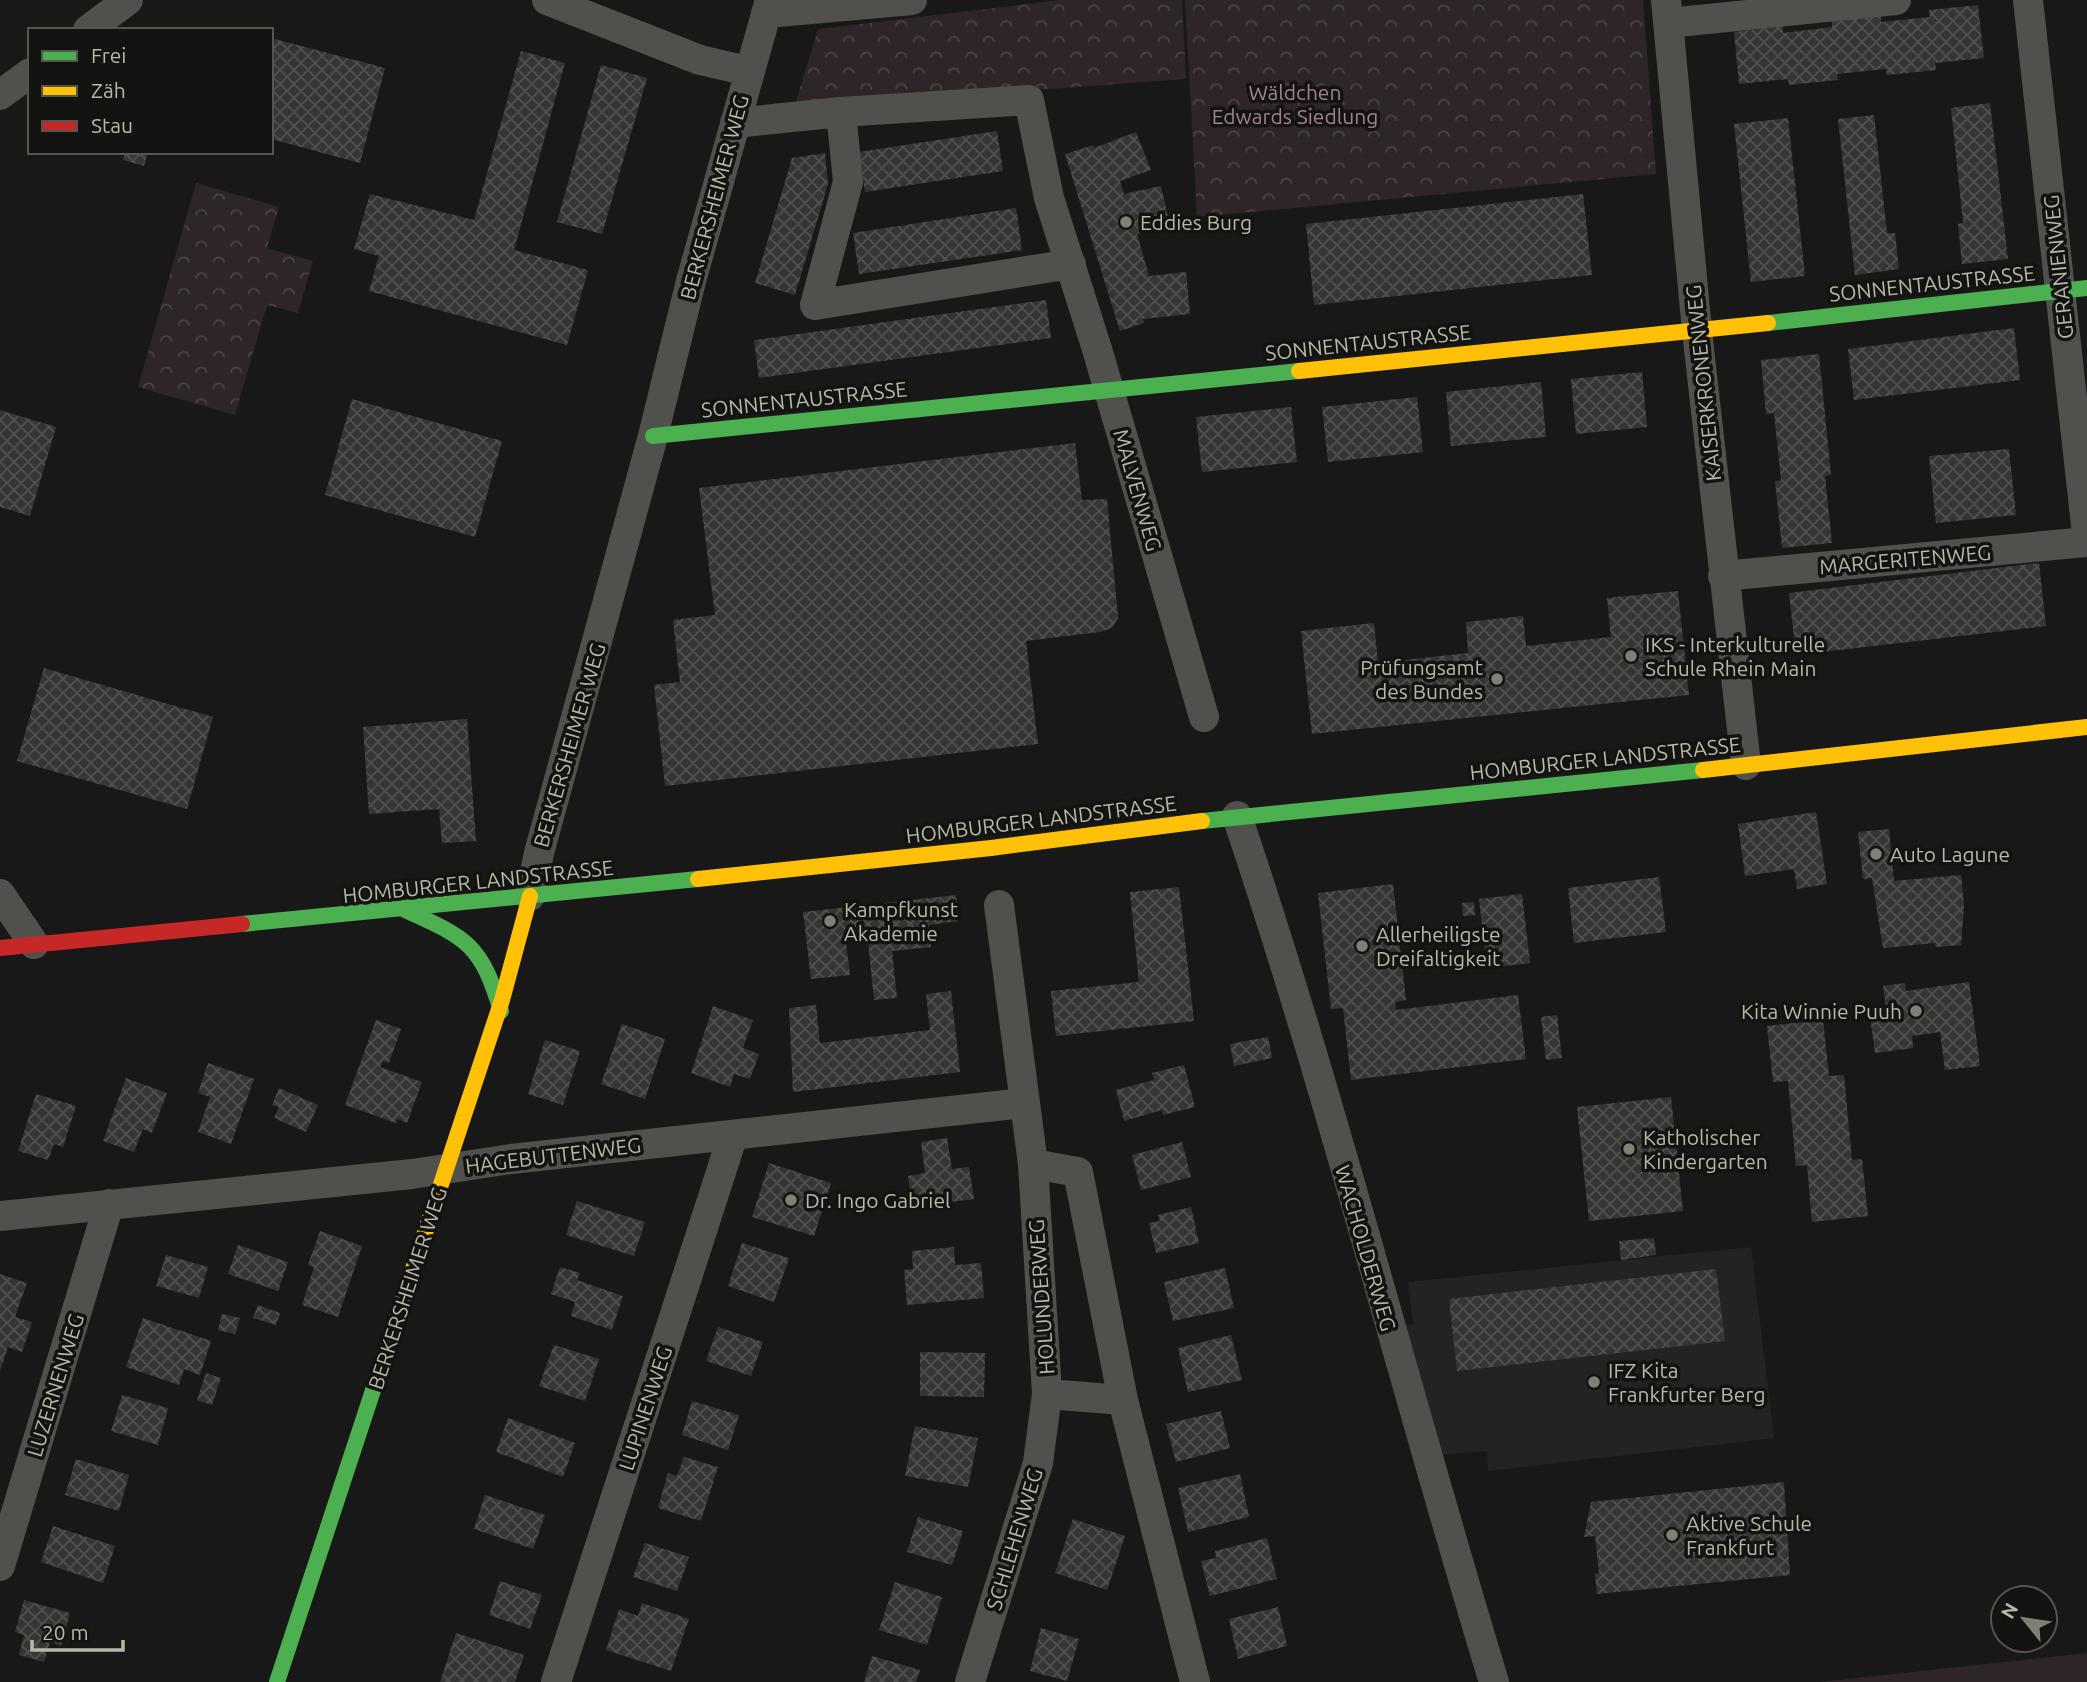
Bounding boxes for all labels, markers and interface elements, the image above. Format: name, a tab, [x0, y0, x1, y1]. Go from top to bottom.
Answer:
legend	[28, 28, 273, 154]
text: Frei	[91, 43, 126, 67]
text: Zäh	[91, 78, 126, 102]
park label: Wäldchen Edwards Siedlung	[1212, 80, 1378, 128]
street label: BERKERSHEIMER WEG	[675, 92, 753, 302]
text: Stau	[91, 113, 133, 137]
street label: GERANIENWEG	[2038, 194, 2078, 340]
place label: Eddies Burg	[1140, 210, 1252, 234]
marker: Eddies Burg	[1118, 214, 1134, 230]
street label: SONNENTAUSTRASSE	[1828, 260, 2036, 306]
street label: KAISERKRONENWEG	[1681, 284, 1725, 482]
street label: SONNENTAUSTRASSE	[1264, 319, 1472, 365]
street label: SONNENTAUSTRASSE	[700, 376, 908, 422]
street label: MALVENWEG	[1109, 426, 1167, 554]
street label: MARGERITENWEG	[1818, 540, 1992, 578]
place label: IKS - Interkulturelle Schule Rhein Main	[1645, 632, 1825, 680]
street label: BERKERSHEIMER WEG	[528, 640, 610, 850]
marker: IKS - Interkulturelle Schule Rhein Main	[1623, 648, 1639, 664]
place label: Prüfungsamt des Bundes	[1360, 655, 1483, 703]
marker: Prüfungsamt des Bundes	[1489, 671, 1505, 687]
street label: HOMBURGER LANDSTRASSE	[1468, 732, 1742, 784]
street label: HOMBURGER LANDSTRASSE	[904, 790, 1178, 848]
place label: Auto Lagune	[1890, 842, 2010, 866]
marker: Auto Lagune	[1868, 846, 1884, 862]
street label: HOMBURGER LANDSTRASSE	[341, 855, 615, 907]
place label: Kampfkunst Akademie	[844, 897, 958, 945]
marker: Kampfkunst Akademie	[822, 913, 838, 929]
place label: Allerheiligste Dreifaltigkeit	[1376, 922, 1501, 970]
marker: Allerheiligste Dreifaltigkeit	[1354, 938, 1370, 954]
place label: Kita Winnie Puuh	[1741, 999, 1902, 1023]
marker: Kita Winnie Puuh	[1908, 1003, 1924, 1019]
place label: Katholischer Kindergarten	[1643, 1125, 1768, 1173]
street label: HAGEBUTTENWEG	[464, 1132, 642, 1178]
marker: Katholischer Kindergarten	[1621, 1141, 1637, 1157]
street label: WACHOLDERWEG	[1331, 1162, 1401, 1334]
street label: BERKERSHEIMER WEG	[363, 1184, 451, 1392]
place label: Dr. Ingo Gabriel	[805, 1188, 951, 1212]
marker: Dr. Ingo Gabriel	[783, 1192, 799, 1208]
street label: HOLUNDERWEG	[1024, 1219, 1058, 1375]
street label: LUZERNENWEG	[22, 1311, 88, 1459]
street label: LUPINENWEG	[614, 1343, 676, 1473]
place label: IFZ Kita Frankfurter Berg	[1608, 1358, 1765, 1406]
marker: IFZ Kita Frankfurter Berg	[1586, 1374, 1602, 1390]
street label: SCHLEHENWEG	[981, 1465, 1047, 1613]
place label: Aktive Schule Frankfurt	[1686, 1511, 1812, 1559]
marker: Aktive Schule Frankfurt	[1664, 1527, 1680, 1543]
north arrow	[1989, 1584, 2059, 1654]
text: N	[1996, 1599, 2022, 1622]
scale bar	[32, 1608, 122, 1652]
text: 20 m	[42, 1620, 89, 1644]

